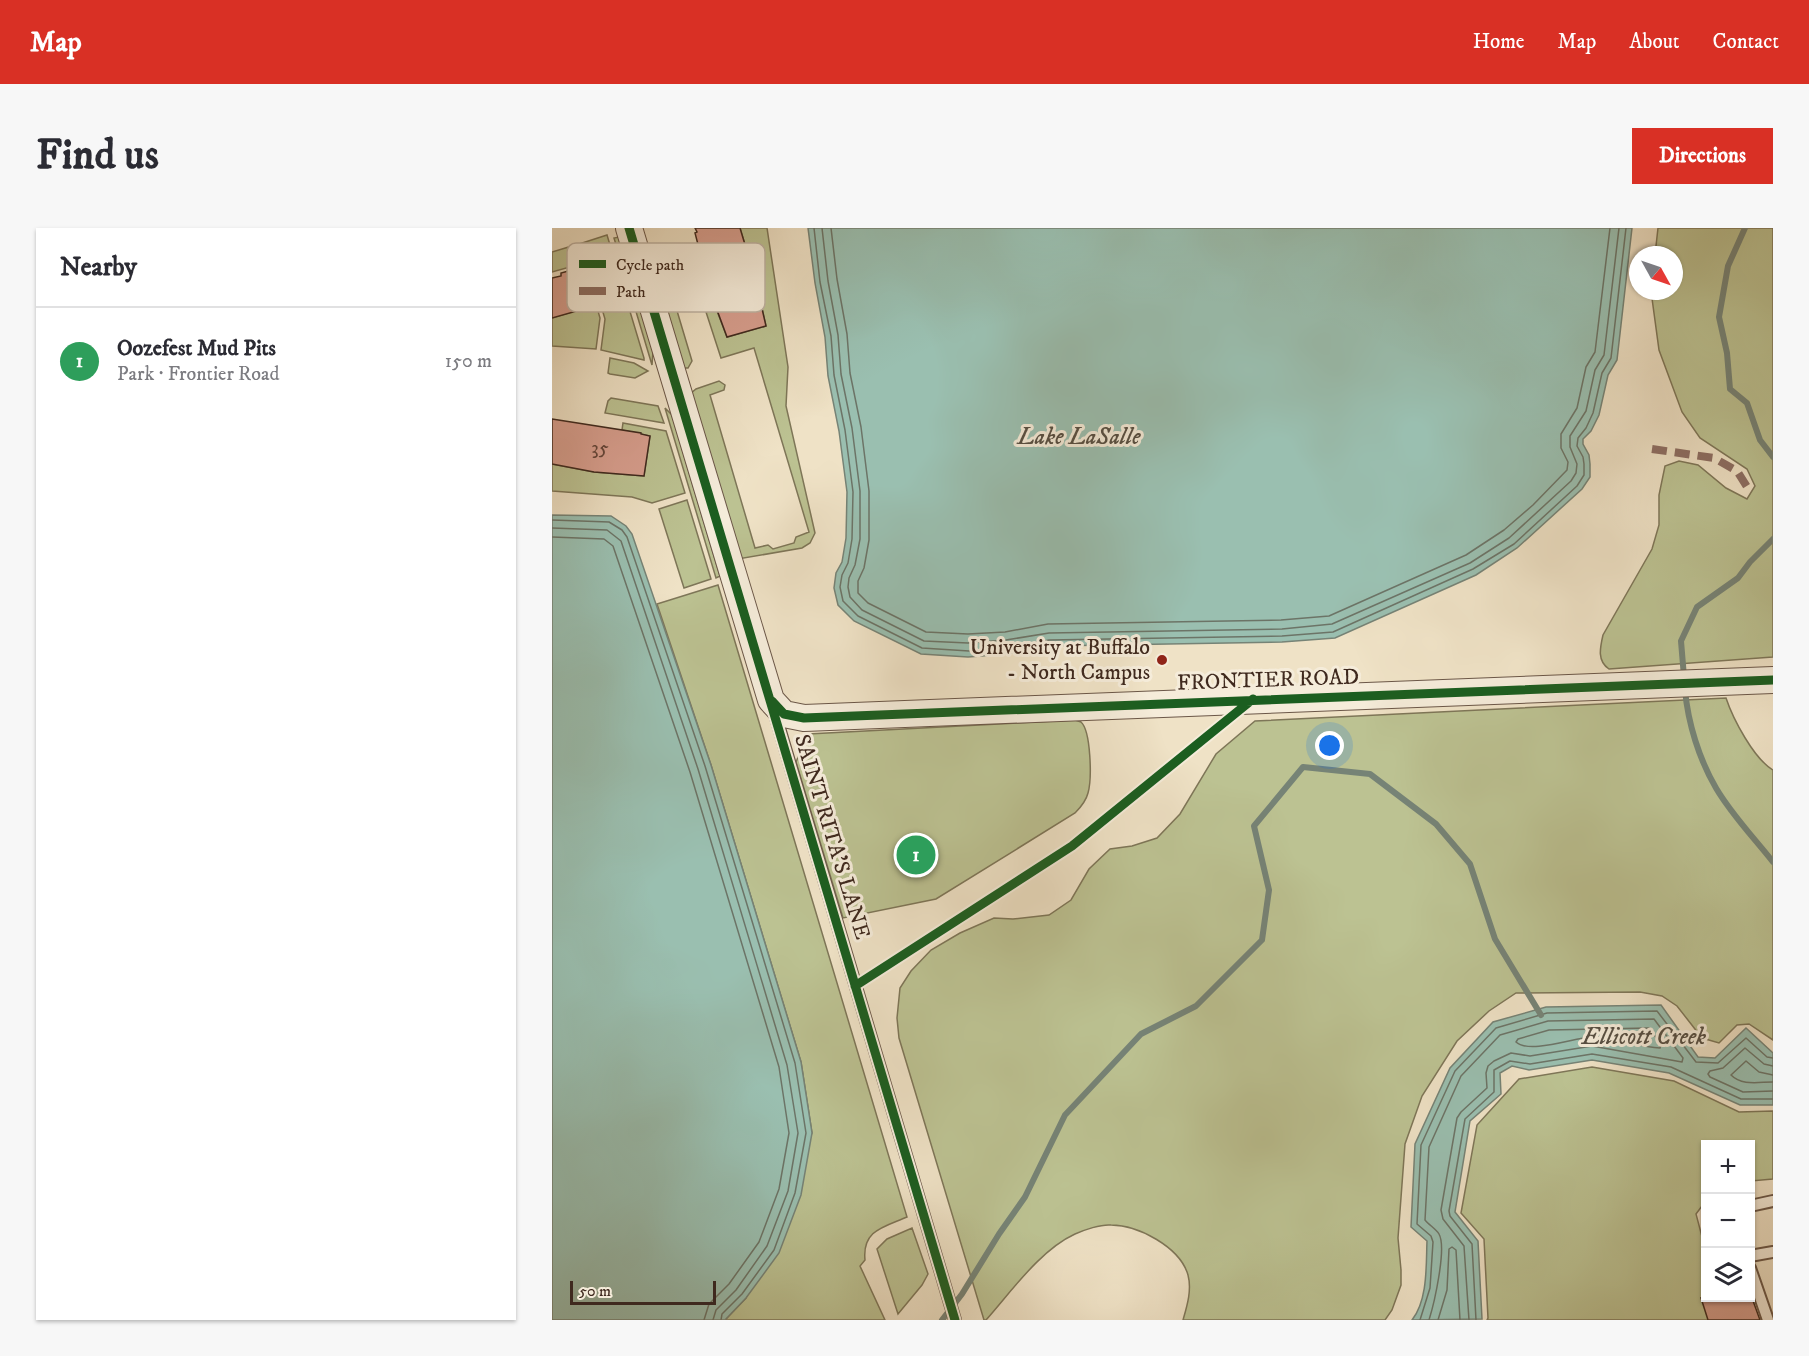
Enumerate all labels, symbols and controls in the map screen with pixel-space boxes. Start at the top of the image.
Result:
text: Map [30,25,82,60]
text: Home [1473,29,1525,55]
text: Map [1558,29,1596,55]
text: About [1629,29,1680,55]
text: Contact [1713,29,1779,55]
button: Directions [1632,128,1773,184]
text: Find us [36,130,159,182]
legend [567,243,765,312]
north arrow [1629,246,1683,300]
text: Nearby [60,251,137,284]
text: Cycle path [616,255,685,275]
text: Path [616,282,646,302]
text: Oozefest Mud Pits [117,335,276,362]
text: 1 [76,349,83,374]
text: 150 m [445,349,492,374]
text: Park · Frontier Road [117,362,280,387]
water label: Lake LaSalle [1016,422,1141,452]
house number: 35 [591,436,609,461]
place label: University at Buffalo - North Campus [970,634,1150,686]
marker: University at Buffalo - North Campus [1155,653,1169,667]
street label: FRONTIER ROAD [1176,663,1360,697]
street label: SAINT RITA'S LANE [788,731,876,943]
your location [1315,731,1344,760]
pin: 1 [896,832,936,878]
water label: Ellicott Creek [1580,1022,1706,1052]
map controls [1701,1140,1755,1302]
button: + [1701,1140,1755,1194]
button: − [1701,1194,1755,1248]
button: layers [1701,1248,1755,1302]
scale bar [570,1278,716,1306]
text: 50 m [579,1281,611,1301]

